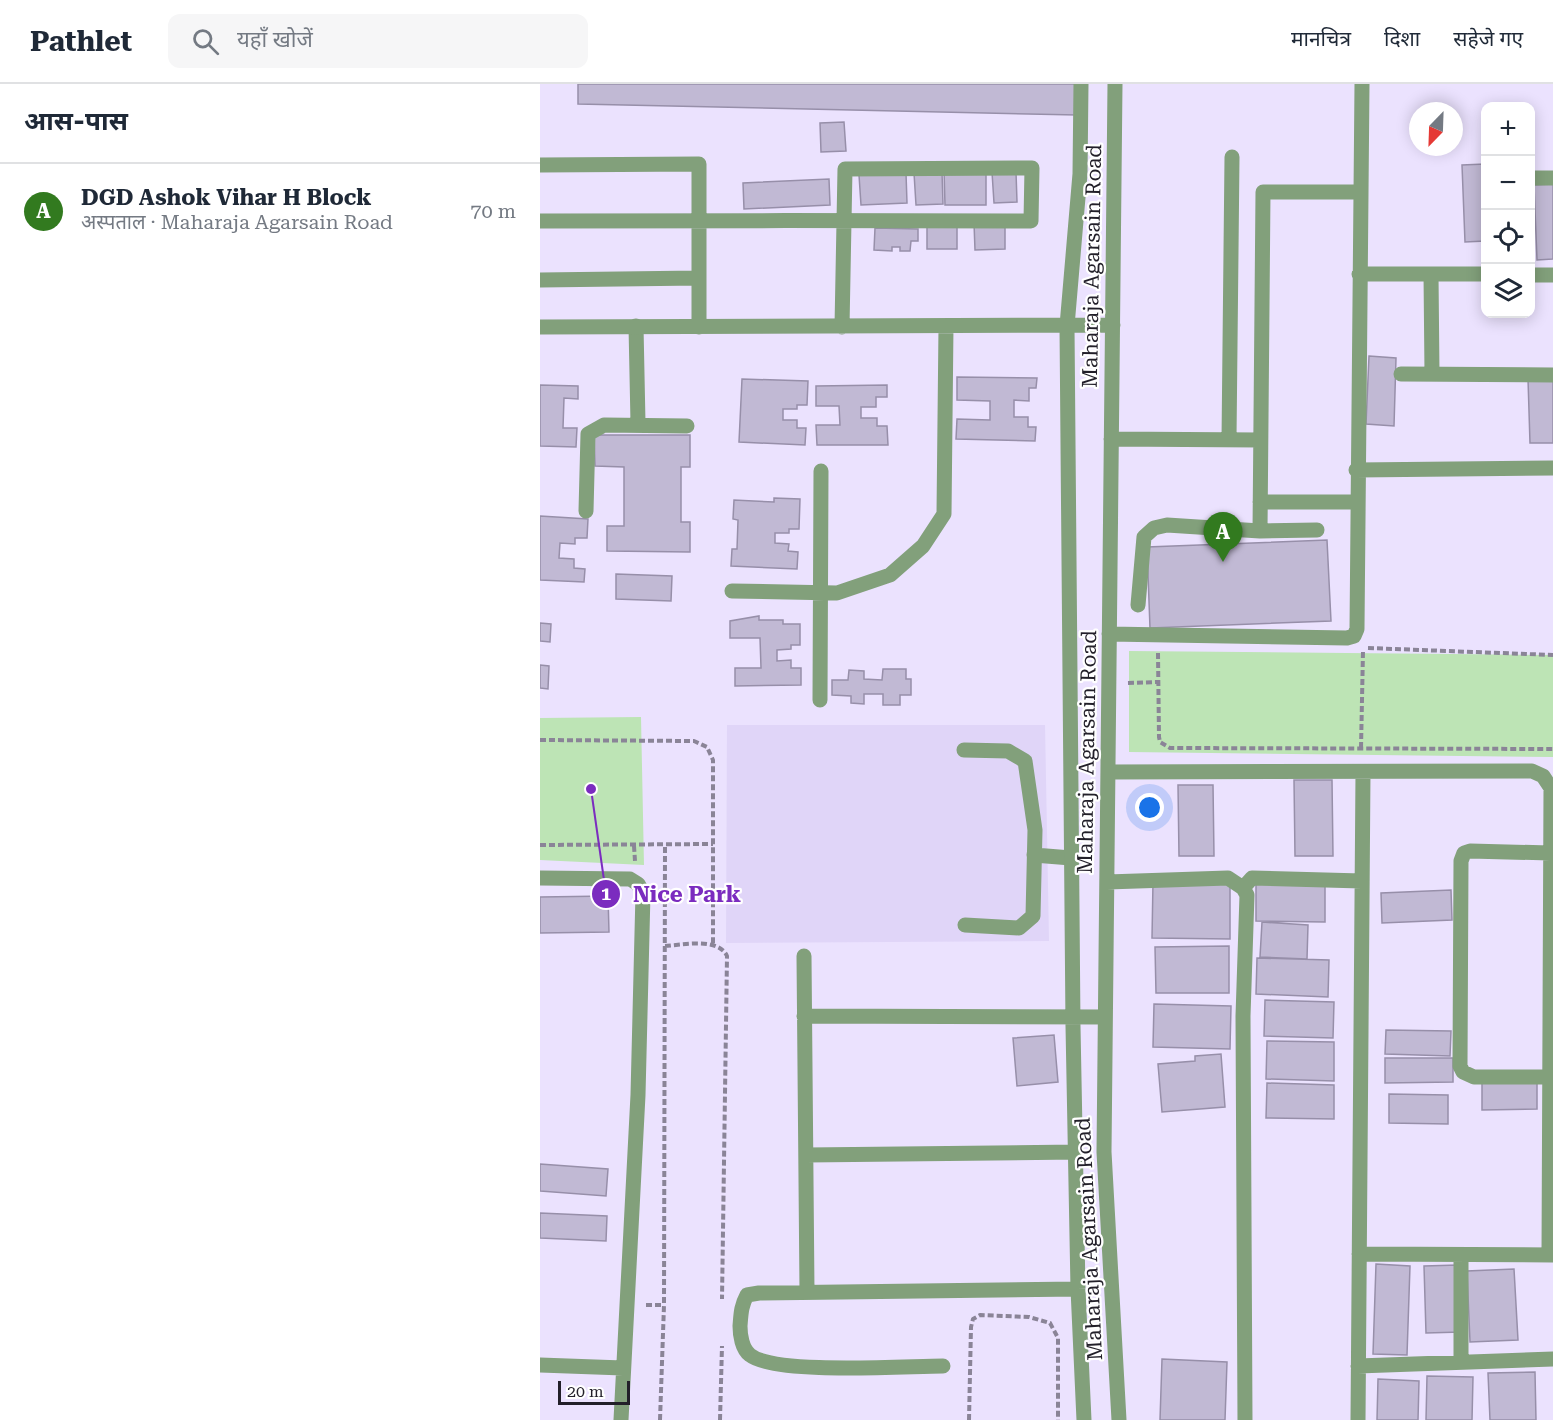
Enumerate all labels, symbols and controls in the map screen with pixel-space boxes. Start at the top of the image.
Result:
search box [168,14,588,68]
text: Pathlet [30,25,132,58]
icon: search [189,25,222,58]
text: यहाँ खोजें [237,27,313,52]
text: मानचित्र [1291,27,1351,51]
text: दिशा [1384,27,1420,51]
text: सहेजे गए [1453,27,1523,51]
north arrow [1409,102,1463,156]
map controls [1481,102,1535,318]
button: + [1481,102,1535,156]
text: आस-पास [24,106,128,136]
street label: Maharaja Agarsain Road [1078,143,1106,388]
button: − [1481,156,1535,210]
text: DGD Ashok Vihar H Block [81,185,372,210]
text: A [36,199,51,223]
text: 70 m [470,199,516,223]
text: अस्पताल · Maharaja Agarsain Road [81,210,393,234]
button: locate [1481,210,1535,264]
button: layers [1481,264,1535,318]
pin: A [1204,512,1242,562]
street label: Maharaja Agarsain Road [1073,629,1101,874]
your location [1135,793,1164,822]
callout: Nice Park [591,874,753,914]
text: Nice Park [633,882,741,907]
text: 1 [601,883,611,904]
street label: Maharaja Agarsain Road [1071,1116,1107,1361]
scale bar [558,1378,630,1406]
text: 20 m [567,1382,604,1401]

